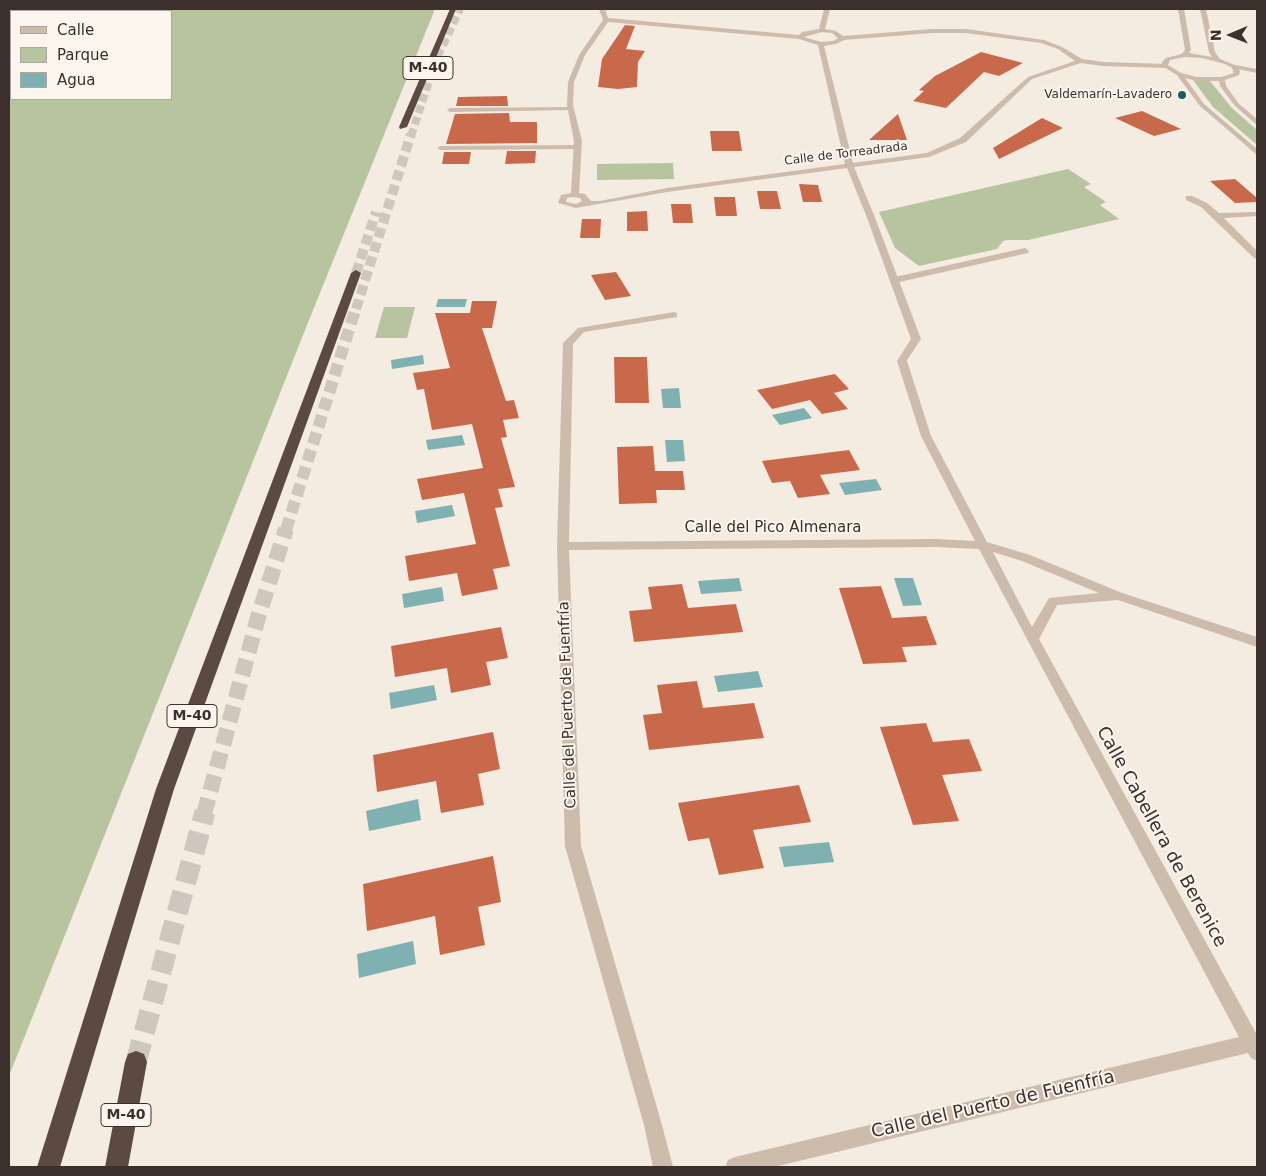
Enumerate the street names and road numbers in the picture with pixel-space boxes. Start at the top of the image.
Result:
road number: M-40 [403,56,453,80]
street label: Calle de Torreadrada [784,139,908,169]
street label: Calle del Pico Almenara [684,519,862,537]
street label: Calle del Puerto de Fuenfría [555,601,581,809]
road number: M-40 [167,704,217,728]
street label: Calle Cabellera de Berenice [1091,723,1231,951]
street label: Calle del Puerto de Fuenfría [869,1066,1117,1144]
road number: M-40 [101,1104,151,1126]

